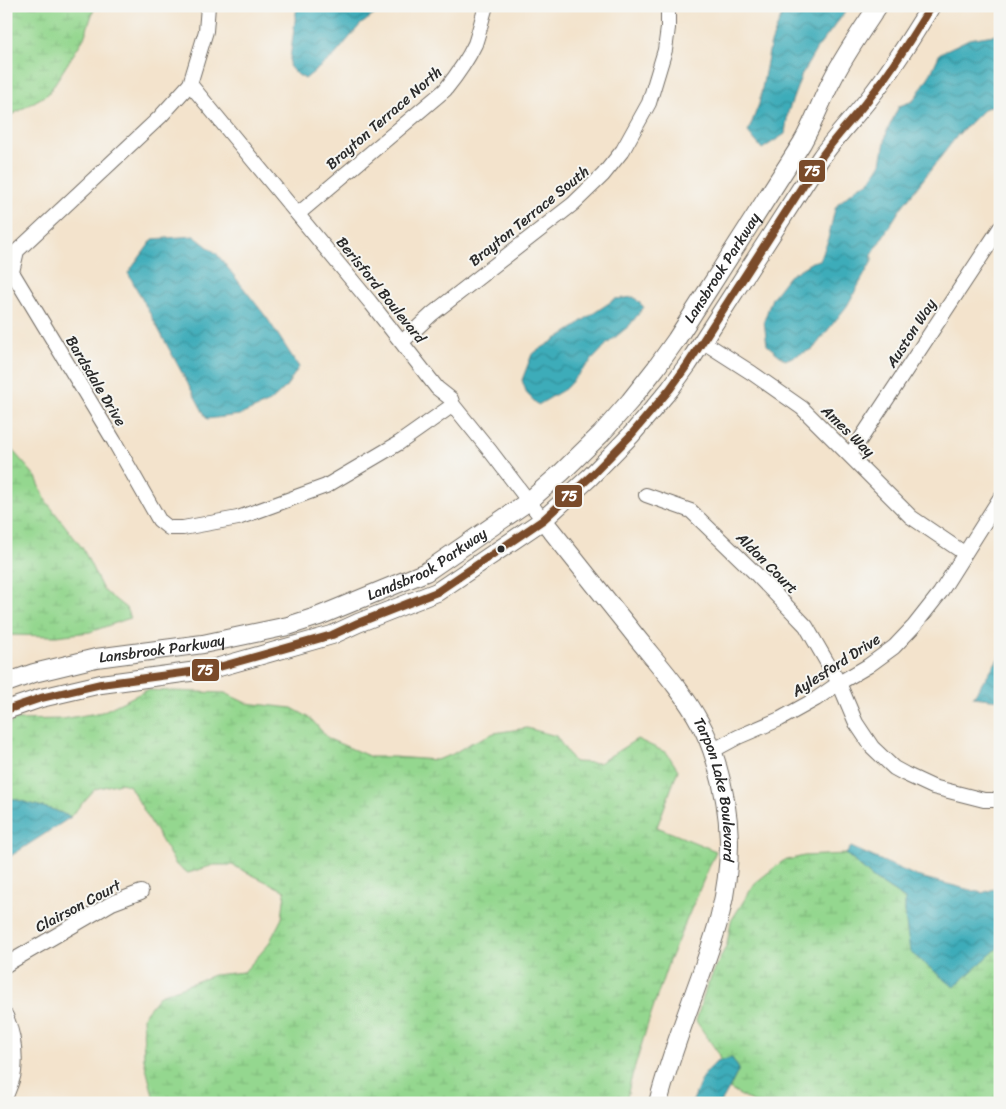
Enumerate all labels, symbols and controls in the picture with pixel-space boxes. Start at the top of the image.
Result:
street label: Brayton Terrace North [320,60,448,176]
street label: Brayton Terrace South [463,159,595,273]
line badge: 75 [798,159,826,183]
text: 75 [804,159,821,184]
street label: Lansbrook Parkway [677,207,767,328]
street label: Berisford Boulevard [330,231,433,350]
street label: Auston Way [878,293,943,374]
street label: Bardsdale Drive [59,331,134,432]
street label: Ames Way [814,398,881,464]
line badge: 75 [554,484,583,508]
text: 75 [561,484,578,509]
street label: Landsbrook Parkway [363,521,493,608]
street label: Aldon Court [729,525,805,601]
unlabelled marker [496,544,506,554]
street label: Aylesford Drive [785,626,886,704]
street label: Lansbrook Parkway [97,627,228,670]
line badge: 75 [191,658,220,682]
text: 75 [197,658,214,683]
street label: Tarpon Lake Boulevard [686,712,742,863]
street label: Clairson Court [30,872,127,940]

